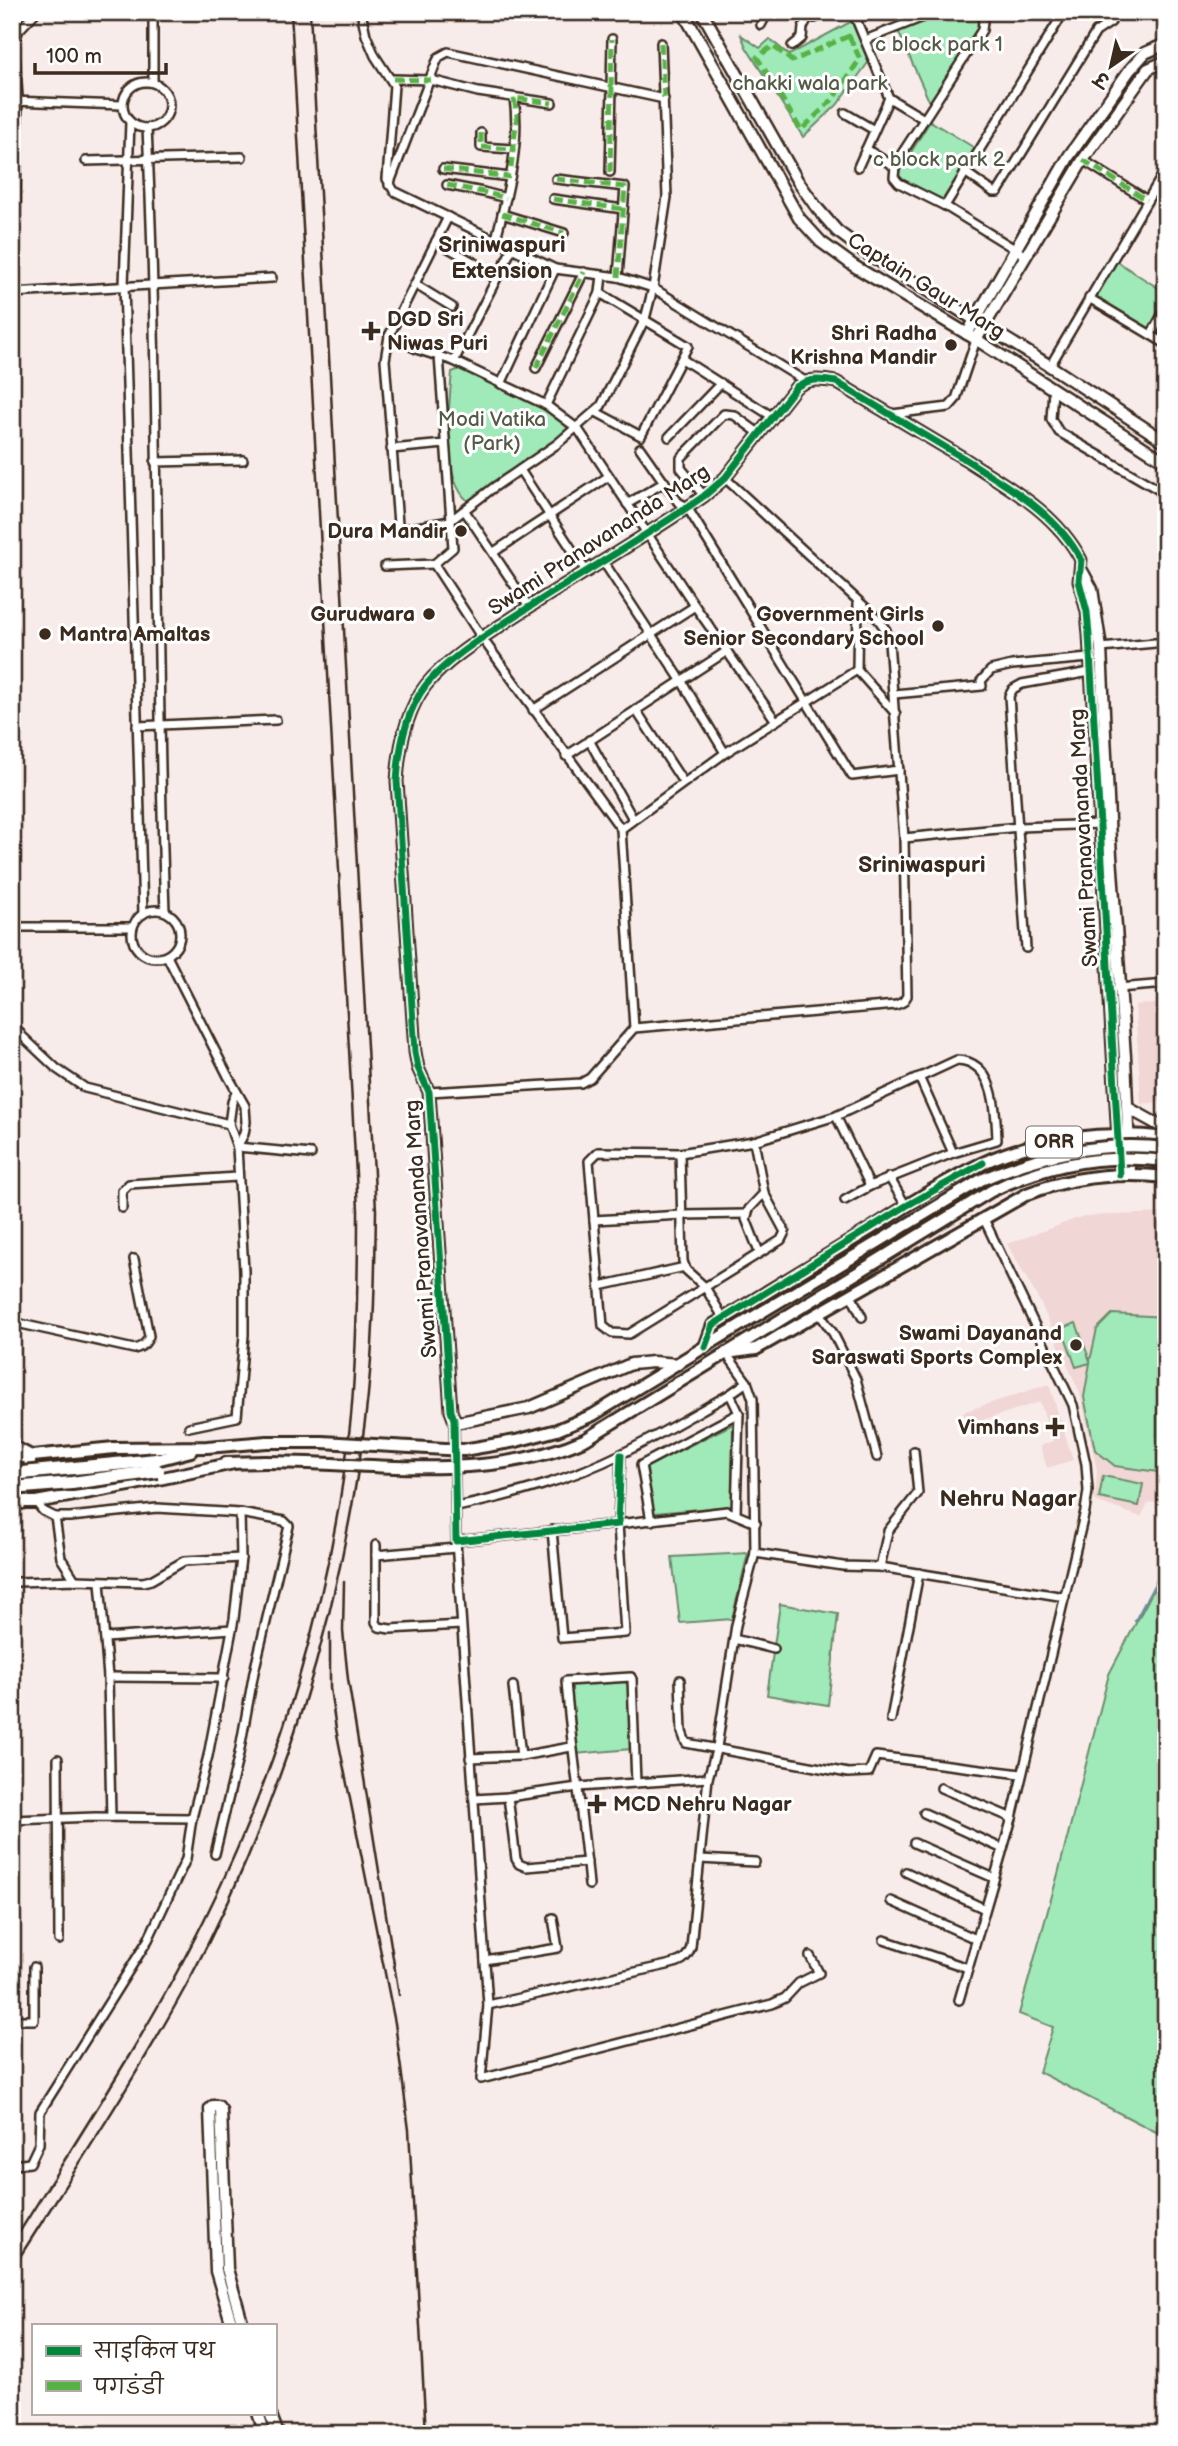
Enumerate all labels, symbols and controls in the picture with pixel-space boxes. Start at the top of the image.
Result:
scale bar [35,32,166,76]
park label: c block park 1 [875,32,1003,57]
north arrow [1076,32,1146,102]
text: 100 m [46,44,102,69]
text: उ [1089,64,1116,93]
park label: chakki wala park [732,71,889,96]
park label: c block park 2 [873,147,1006,172]
street label: Captain Gaur Marg [843,228,1009,344]
district label: Sriniwaspuri Extension [438,231,566,285]
place label: DGD Sri Niwas Puri [387,307,488,356]
marker: DGD Sri Niwas Puri [361,321,381,341]
place label: Shri Radha Krishna Mandir [790,321,938,370]
marker: Shri Radha Krishna Mandir [943,337,959,353]
park label: Modi Vatika (Park) [438,407,546,456]
street label: Swami Pranavananda Marg [484,459,714,621]
place label: Dura Mandir [327,519,448,544]
marker: Dura Mandir [453,523,469,539]
place label: Gurudwara [311,602,415,627]
place label: Government Girls Senior Secondary School [684,602,924,651]
marker: Gurudwara [421,606,437,622]
marker: Government Girls Senior Secondary School [930,618,946,634]
place label: Mantra Amaltas [59,622,210,647]
marker: Mantra Amaltas [37,626,53,642]
street label: Swami Pranavananda Marg [1065,708,1103,968]
district label: Sriniwaspuri [858,851,986,879]
street label: Swami Pranavananda Marg [400,1099,442,1359]
road number: ORR [1026,1126,1082,1158]
place label: Swami Dayanand Saraswati Sports Complex [812,1321,1063,1370]
marker: Swami Dayanand Saraswati Sports Complex [1068,1337,1084,1353]
place label: Vimhans [958,1415,1039,1440]
marker: Vimhans [1045,1417,1065,1437]
district label: Nehru Nagar [939,1485,1077,1513]
place label: MCD Nehru Nagar [613,1792,792,1817]
marker: MCD Nehru Nagar [587,1794,607,1814]
legend [32,2324,276,2414]
text: साइकिल पथ [93,2335,216,2364]
text: पगडंडी [93,2371,165,2400]

